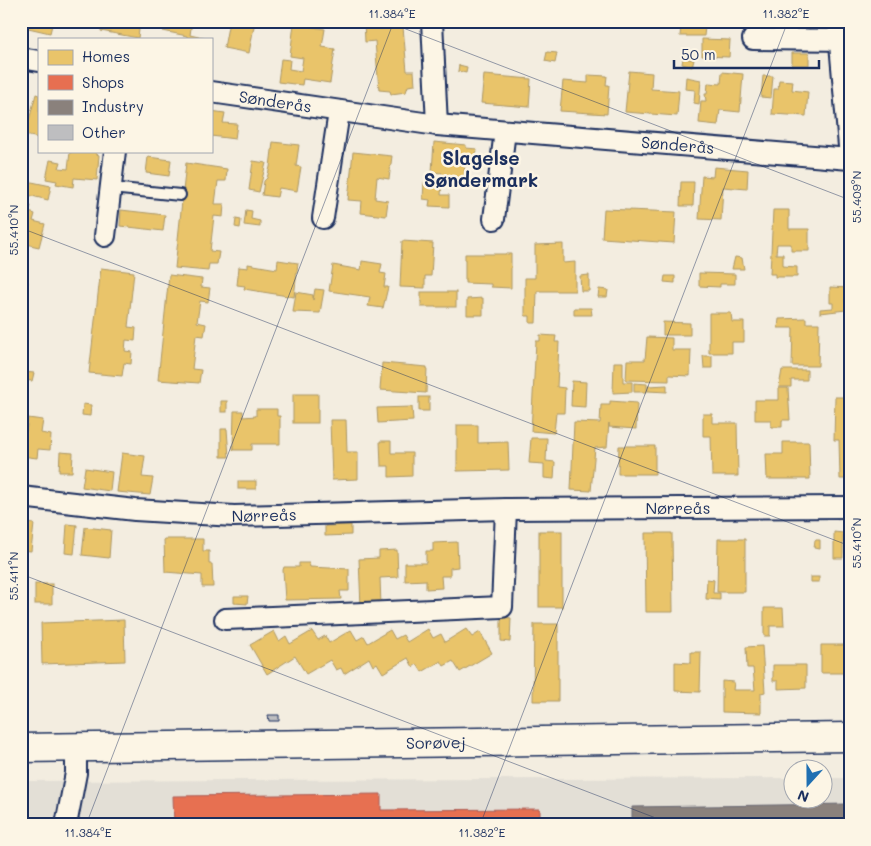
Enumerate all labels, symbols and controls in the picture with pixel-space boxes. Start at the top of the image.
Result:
text: 11.384°E [368,5,416,21]
text: 11.382°E [763,5,809,21]
legend [38,38,212,152]
scale bar [674,38,818,70]
text: 50 m [681,44,716,64]
text: Homes [82,46,130,66]
text: Shops [82,72,124,92]
street label: Sønderås [238,85,313,117]
text: Industry [82,96,144,116]
text: Other [82,122,126,142]
street label: Sønderås [640,131,715,158]
district label: Slagelse Søndermark [424,145,538,192]
text: 55.409°N [848,171,864,223]
text: 55.410°N [5,205,21,255]
street label: Nørreås [645,497,711,518]
street label: Nørreås [231,503,297,526]
text: 55.410°N [848,518,864,568]
text: 55.411°N [5,552,21,600]
street label: Sorøvej [406,731,466,753]
north arrow [784,758,834,808]
text: N [795,786,812,807]
text: 11.384°E [64,824,112,840]
text: 11.382°E [459,824,505,840]

